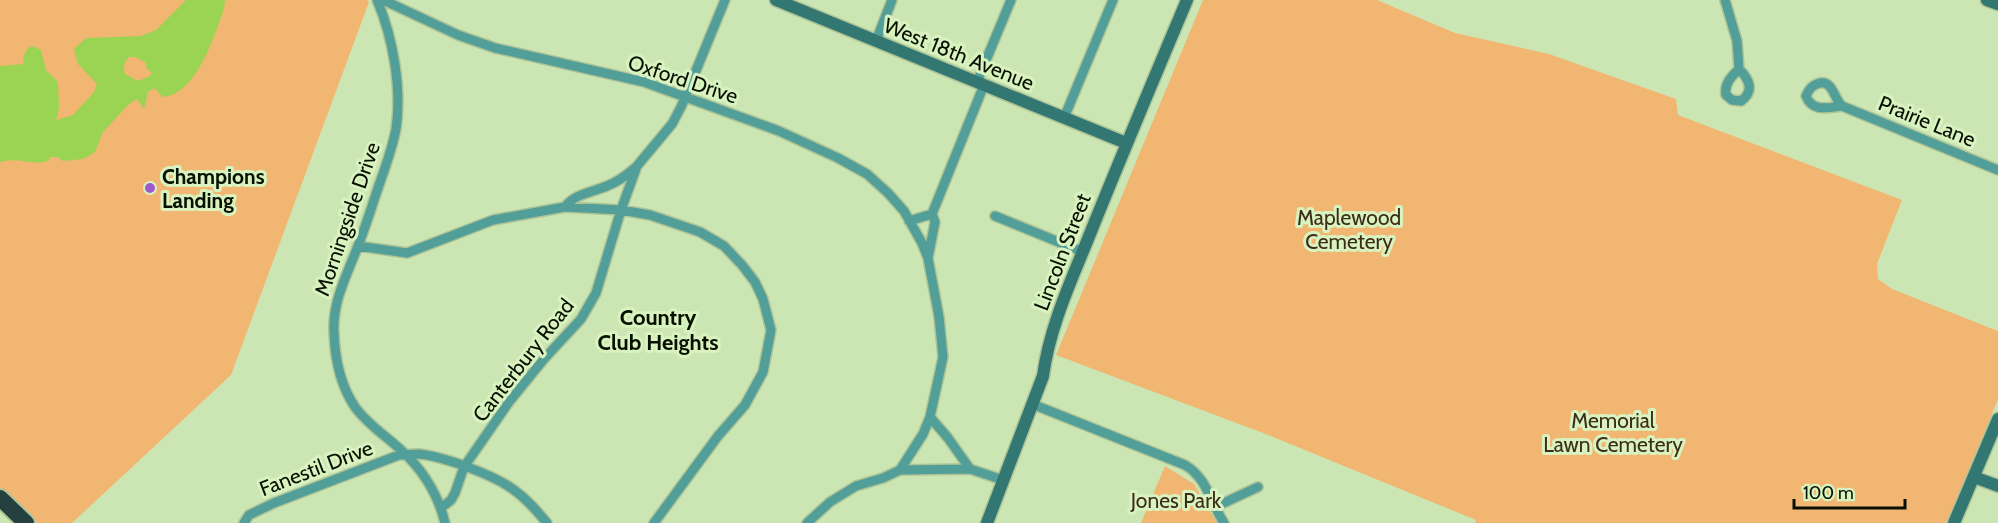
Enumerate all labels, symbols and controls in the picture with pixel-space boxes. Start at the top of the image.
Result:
street label: West 18th Avenue [880,13,1038,96]
street label: Oxford Drive [625,49,741,109]
street label: Prairie Lane [1875,90,1979,152]
street label: Morningside Drive [309,139,385,299]
place label: Champions Landing [162,164,265,213]
marker: Champions Landing [143,181,157,195]
street label: Lincoln Street [1028,190,1096,314]
park label: Maplewood Cemetery [1297,205,1401,254]
street label: Canterbury Road [467,294,579,426]
district label: Country Club Heights [598,304,718,356]
park label: Memorial Lawn Cemetery [1543,408,1683,457]
street label: Fanestil Drive [256,435,376,501]
scale bar [1794,472,1905,510]
text: 100 m [1803,482,1854,504]
park label: Jones Park [1130,488,1222,513]

